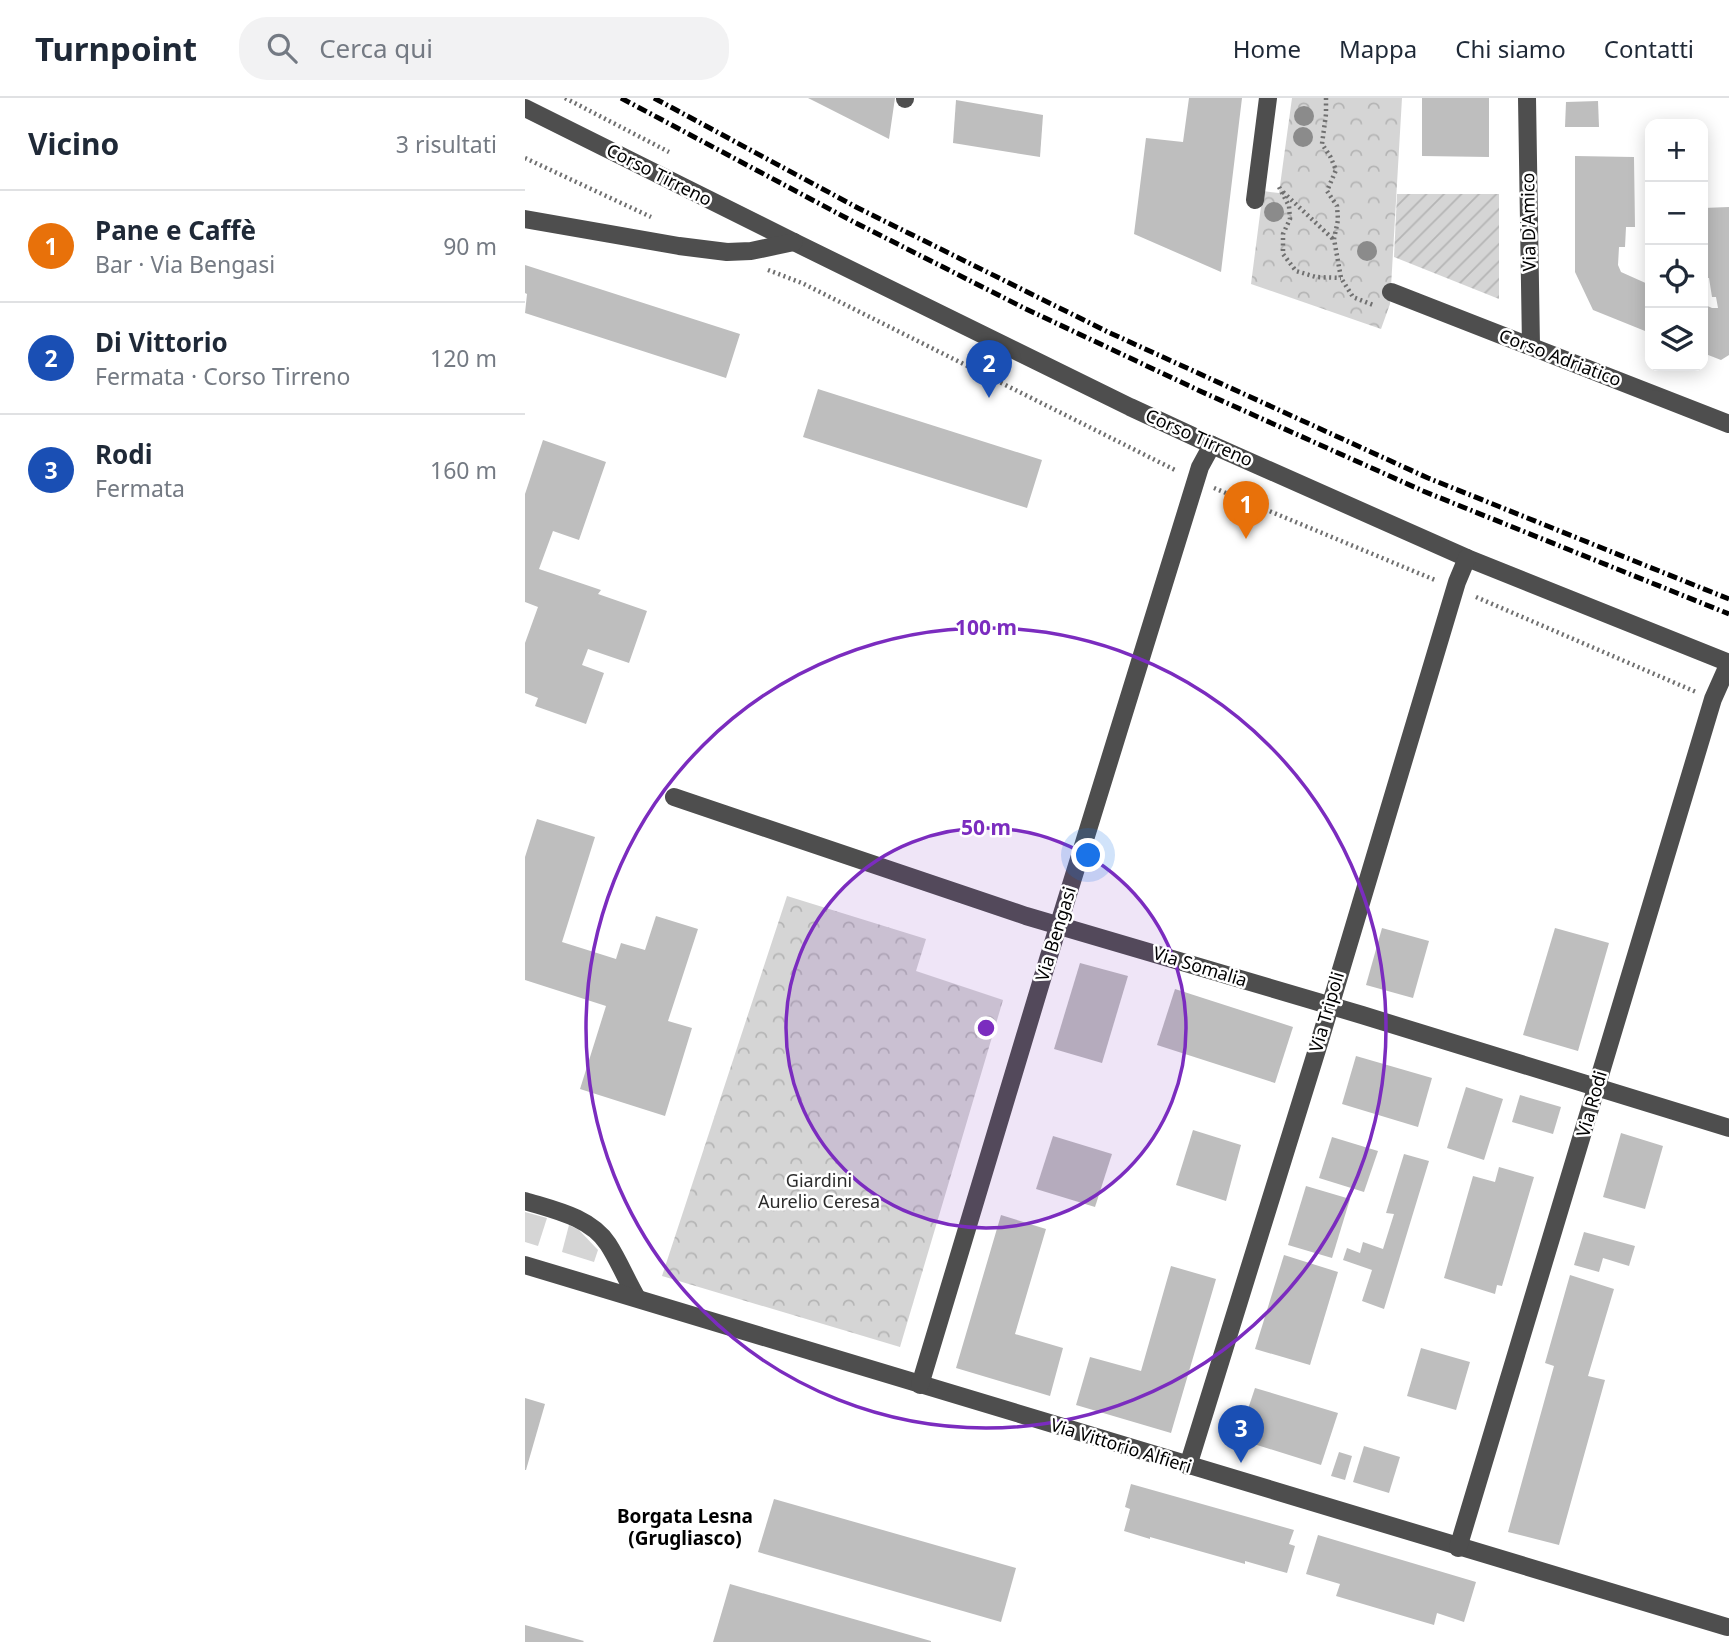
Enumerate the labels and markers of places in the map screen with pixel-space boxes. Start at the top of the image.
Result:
pin: 2 [966,340,1012,398]
pin: 1 [1223,481,1269,539]
centre of rings [974,1016,998,1040]
pin: 3 [1218,1405,1264,1463]

